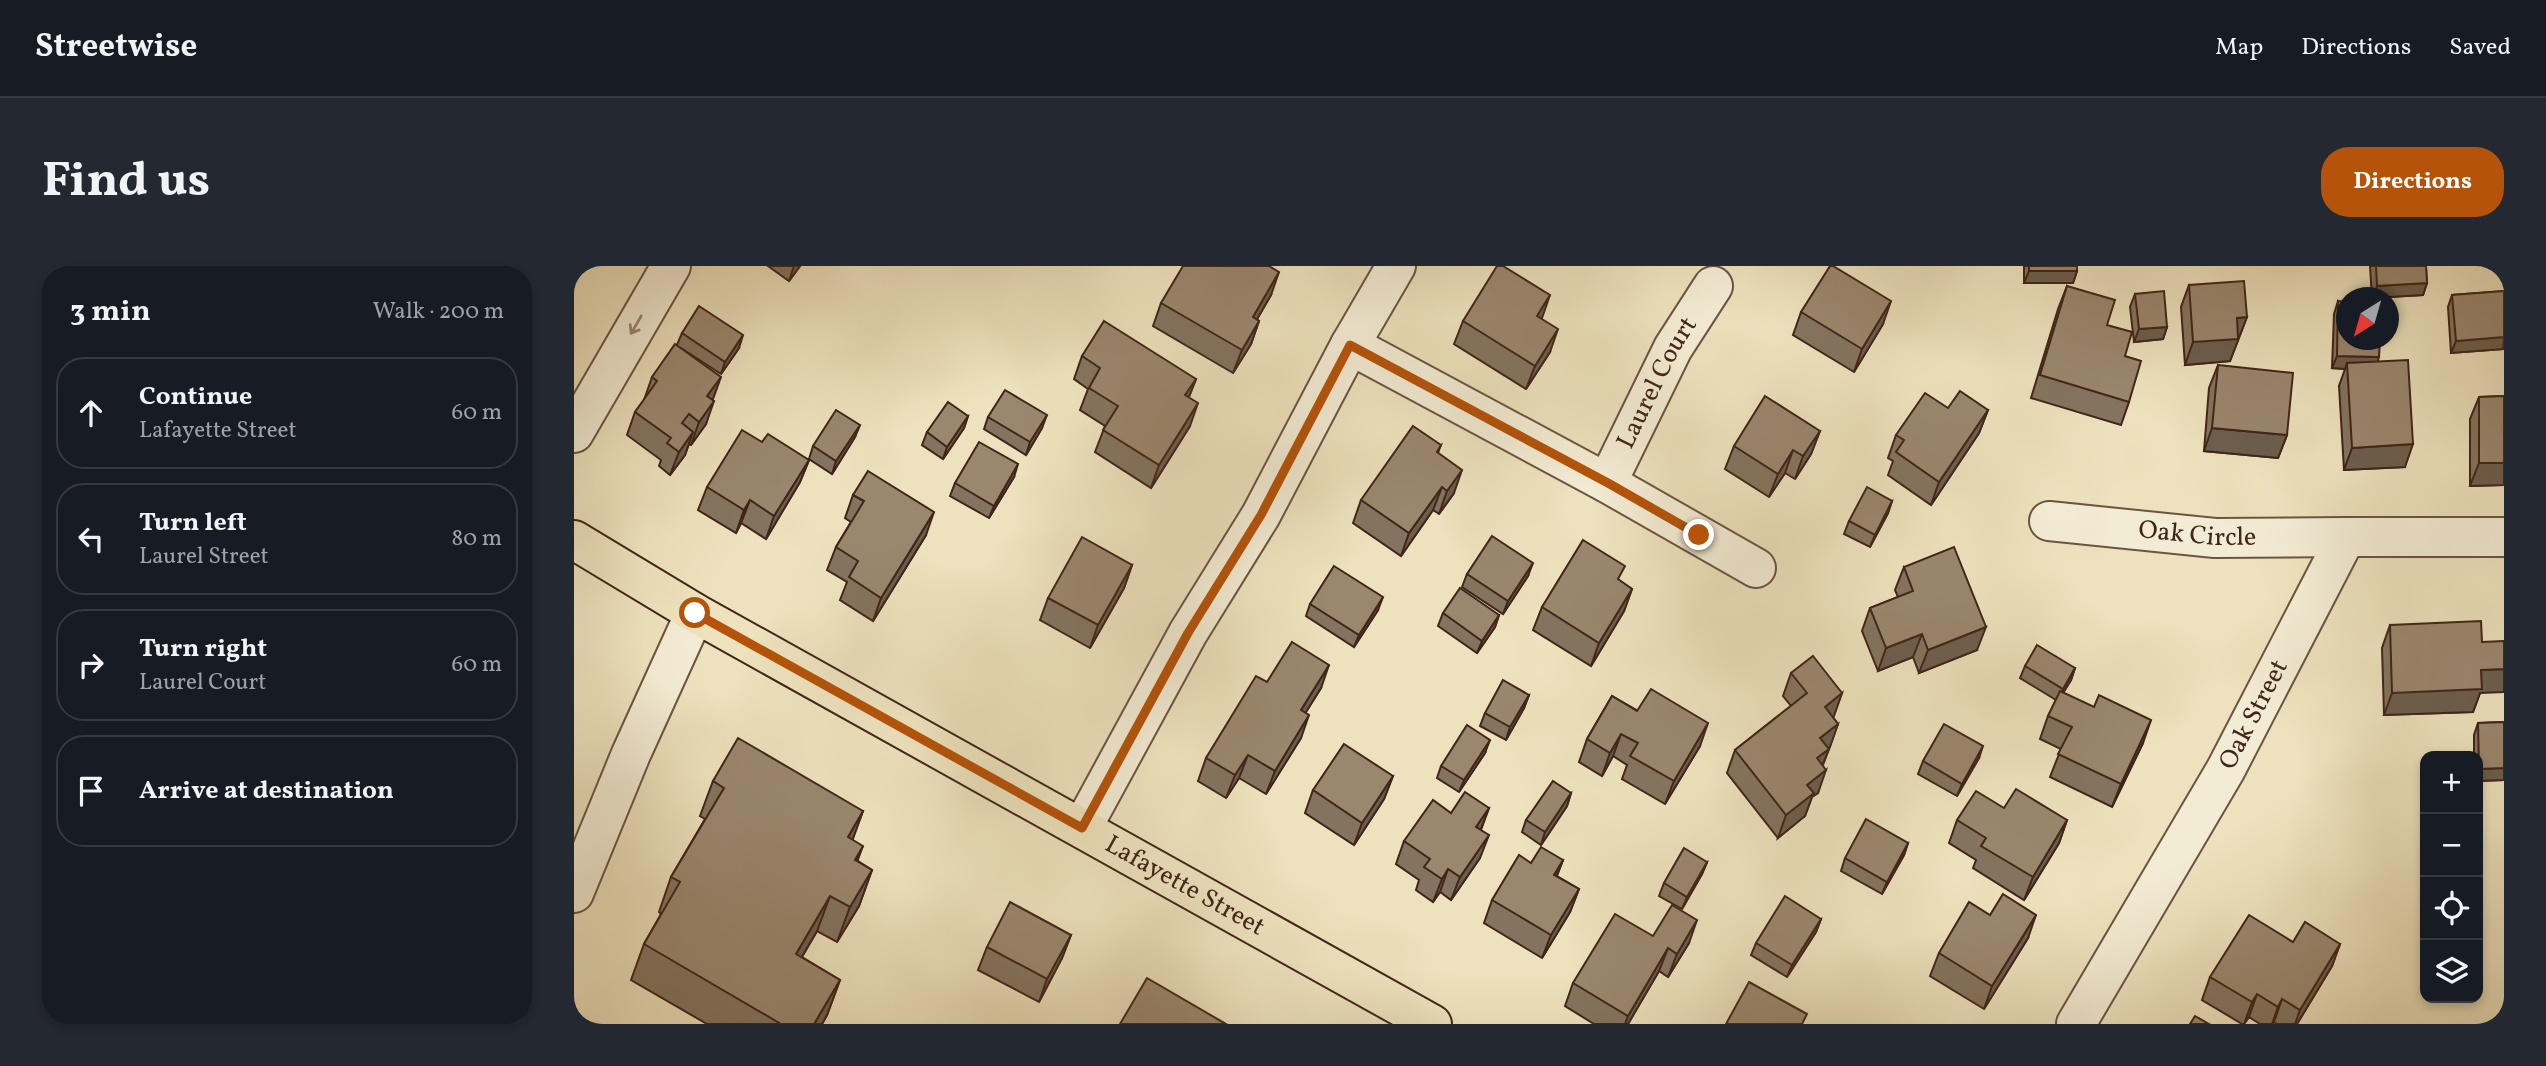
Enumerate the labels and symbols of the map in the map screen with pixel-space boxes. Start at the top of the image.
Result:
north arrow [2336,287,2399,350]
street label: Laurel Court [1608,310,1706,455]
one-way arrow [629,314,642,335]
street label: Oak Circle [2137,512,2256,556]
route end [1683,519,1714,550]
route start [679,597,710,628]
street label: Oak Street [2211,653,2298,776]
street label: Lafayette Street [1098,827,1271,945]

